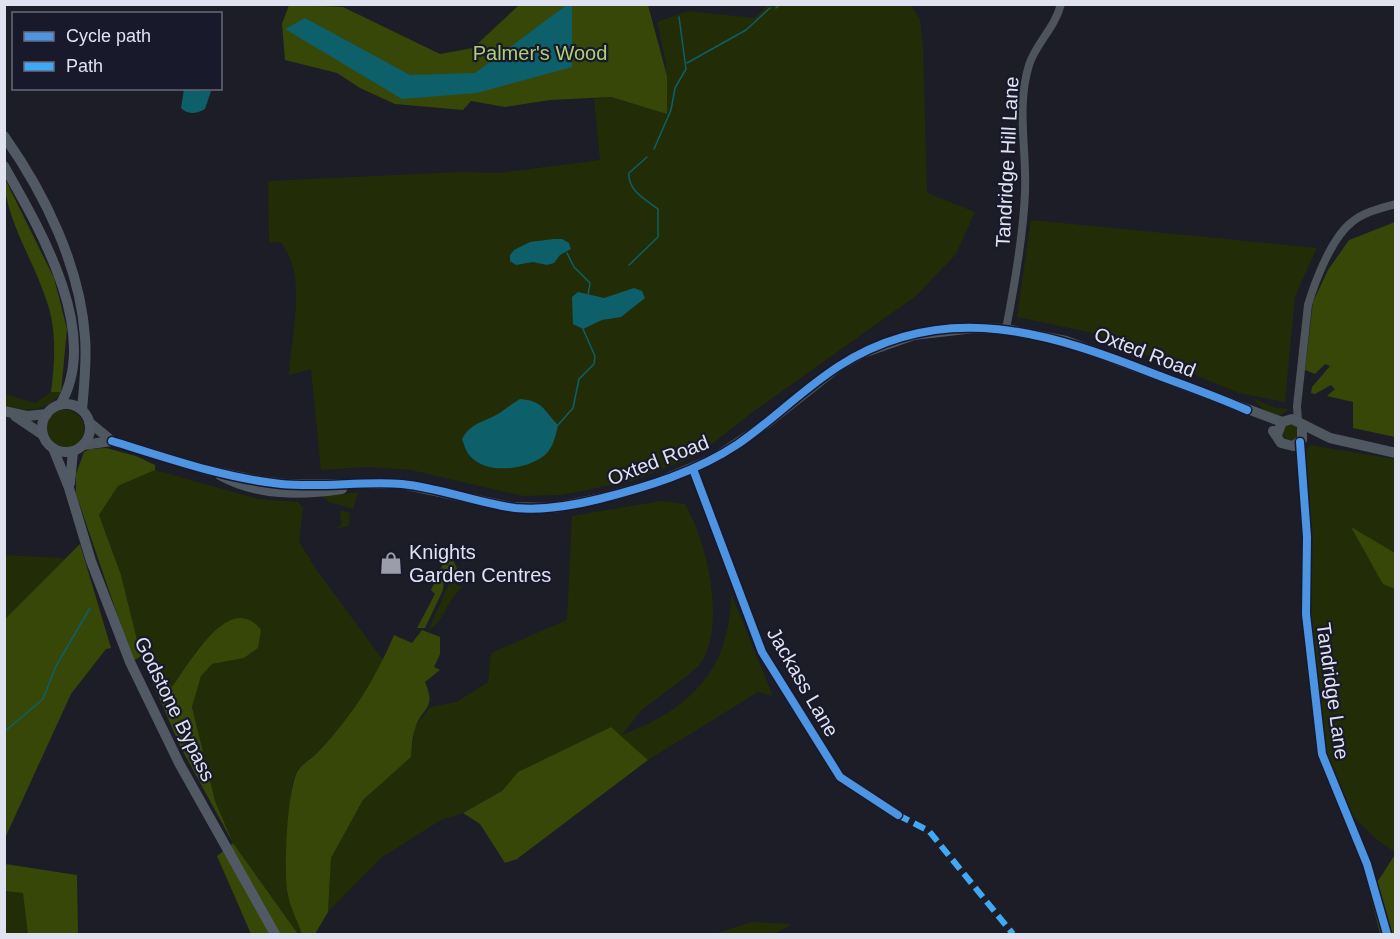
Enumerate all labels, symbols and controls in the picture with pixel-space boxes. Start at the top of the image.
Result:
legend [12,12,222,90]
text: Cycle path [66,26,151,46]
park label: Palmer's Wood [473,42,607,64]
text: Path [66,56,103,76]
street label: Tandridge Hill Lane [992,76,1022,248]
street label: Oxted Road [1091,323,1199,381]
street label: Oxted Road [604,431,712,489]
place label: Knights Garden Centres [409,541,551,586]
shop icon: Knights Garden Centres [378,550,404,576]
street label: Tandridge Lane [1313,621,1353,761]
street label: Jackass Lane [763,624,843,740]
street label: Godstone Bypass [131,633,219,785]

